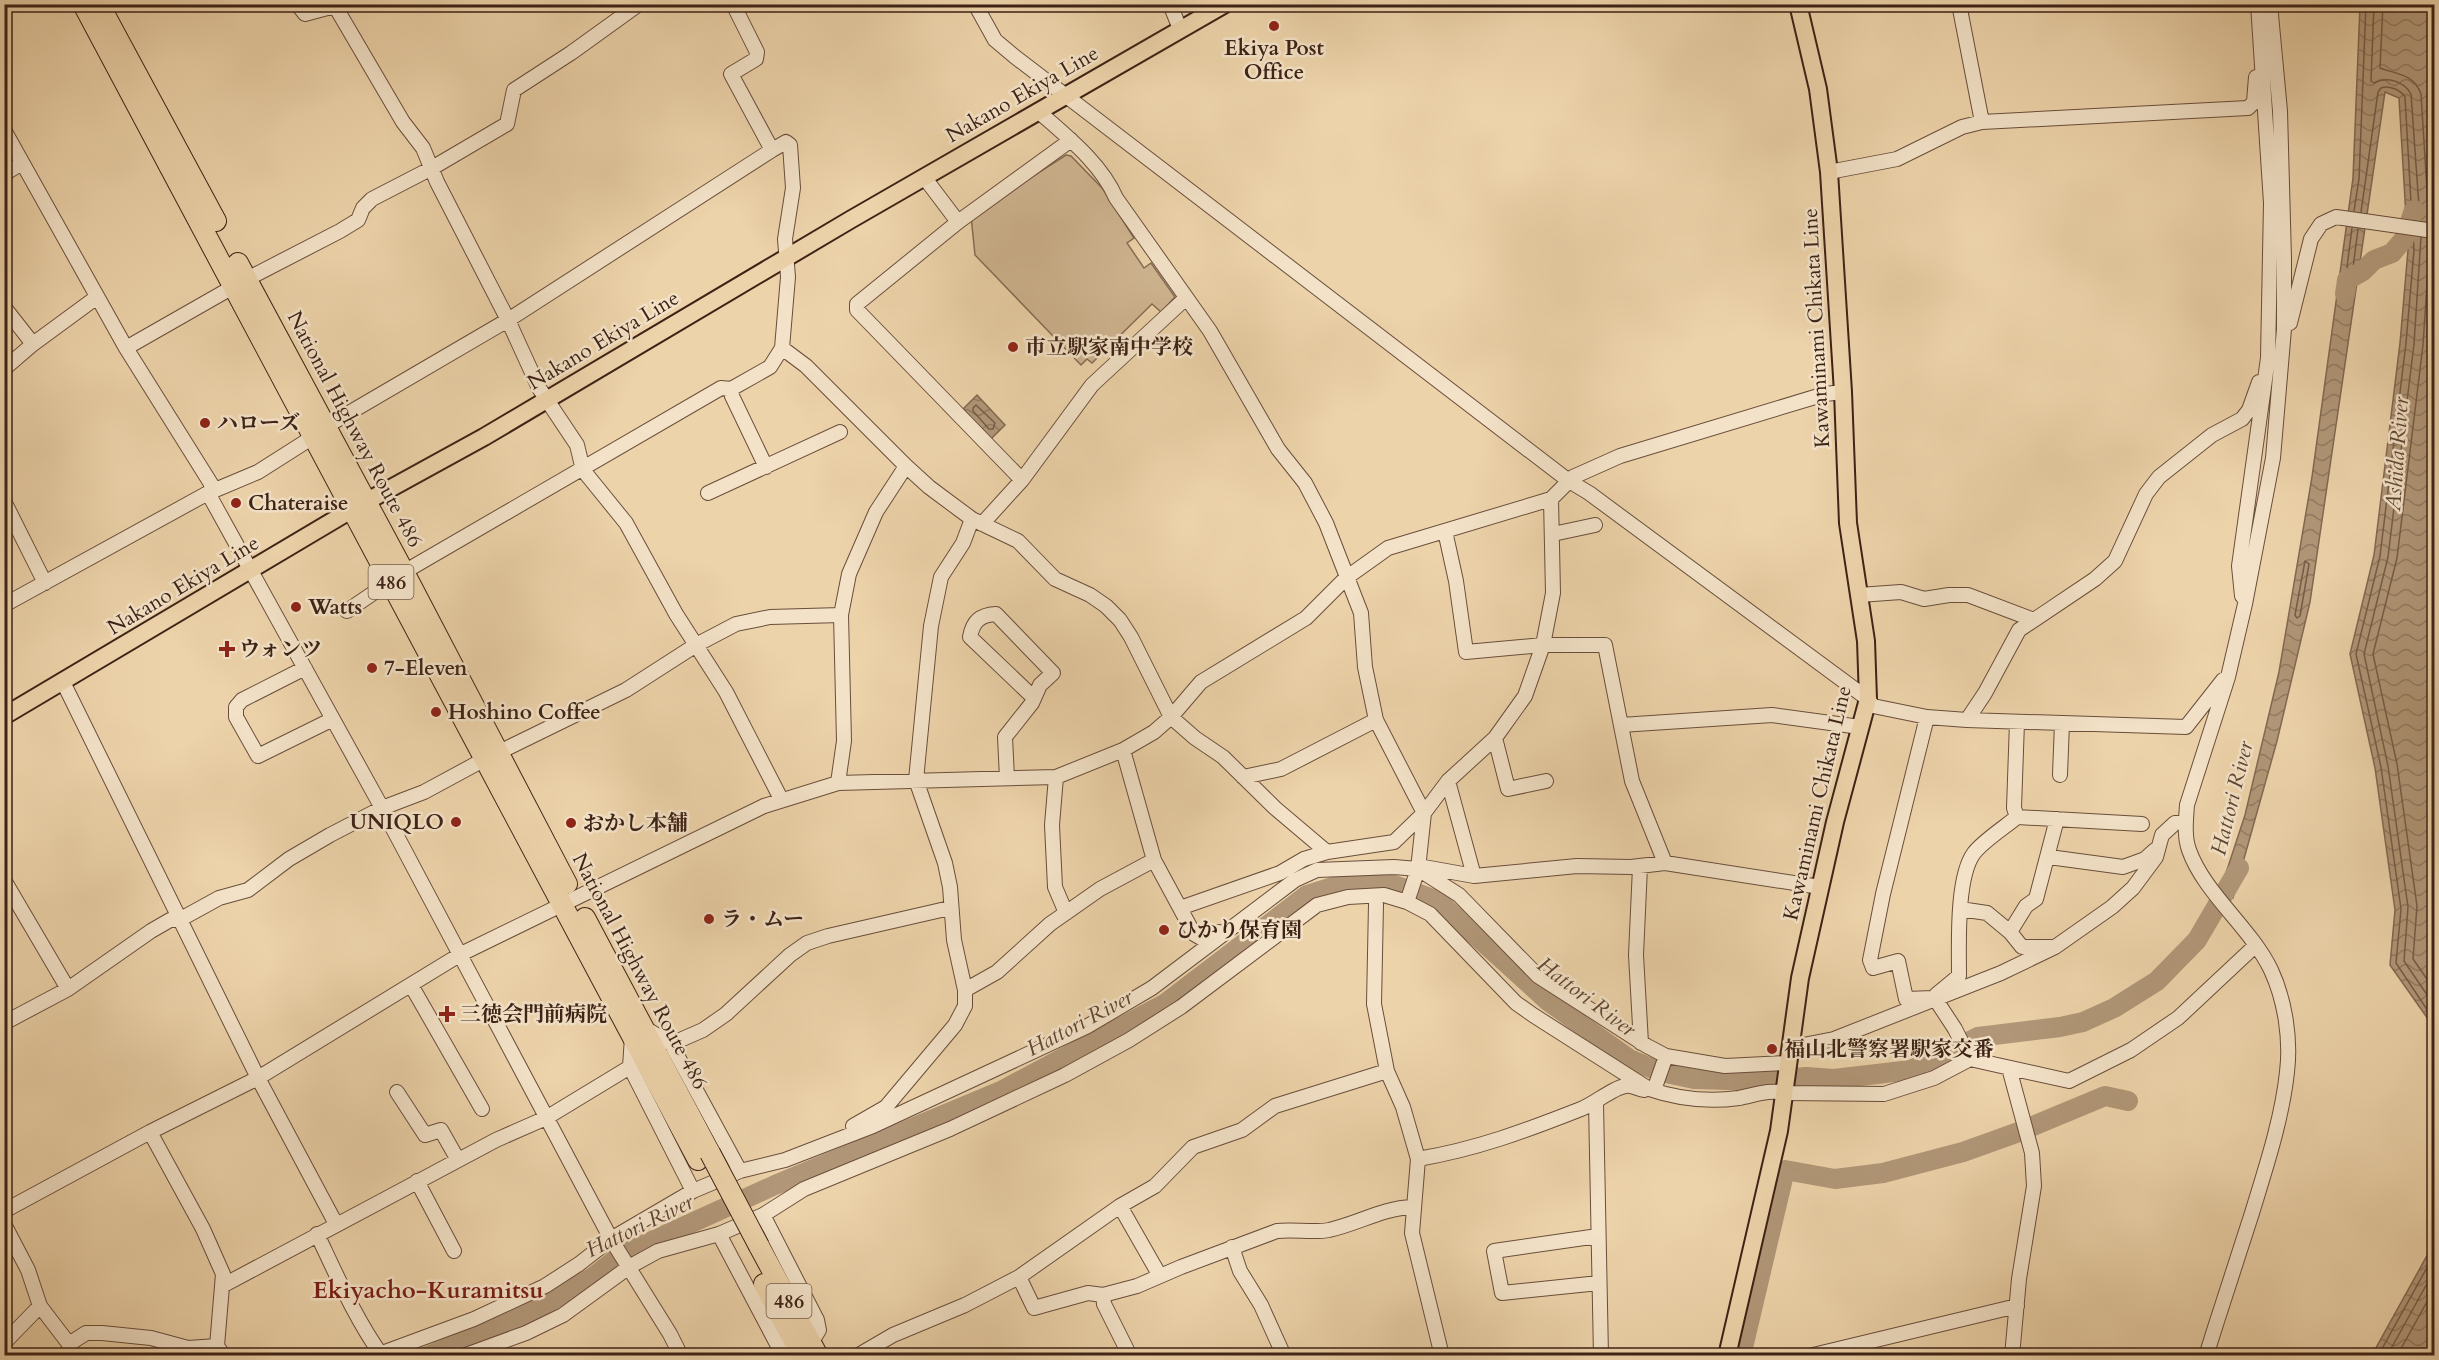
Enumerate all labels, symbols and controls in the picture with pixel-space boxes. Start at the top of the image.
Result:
marker: Ekiya Post Office [1267,19,1281,33]
place label: Ekiya Post Office [1224,34,1324,87]
street label: Nakano Ekiya Line [940,39,1104,150]
street label: Kawaminami Chikata Line [1796,207,1837,448]
street label: Nakano Ekiya Line [522,284,685,397]
street label: National Highway Route 486 [280,306,429,553]
place label: 市立駅家南中学校 [1025,333,1193,362]
marker: 市立駅家南中学校 [1006,340,1020,354]
water label: Ashida River [2378,395,2416,513]
place label: ハローズ [217,409,300,438]
marker: ハローズ [198,416,212,430]
place label: Chateraise [248,489,348,518]
marker: Chateraise [229,496,243,510]
street label: Nakano Ekiya Line [102,529,265,642]
road number: 486 [368,565,414,599]
place label: Watts [307,593,362,622]
marker: Watts [289,600,303,614]
place label: ウォンツ [239,635,322,664]
marker: ウォンツ [220,642,234,656]
place label: 7-Eleven [384,654,468,683]
marker: 7-Eleven [365,661,379,675]
street label: Kawaminami Chikata Line [1776,683,1859,923]
place label: Hoshino Coffee [448,698,601,727]
marker: Hoshino Coffee [429,705,443,719]
water label: Hattori River [2203,737,2261,858]
place label: UNIQLO [350,808,444,837]
place label: おかし本舗 [583,809,688,838]
marker: UNIQLO [449,815,463,829]
marker: おかし本舗 [564,816,578,830]
street label: National Highway Route 486 [565,848,714,1095]
place label: ラ・ムー [721,905,804,934]
marker: ラ・ムー [702,912,716,926]
place label: ひかり保育園 [1176,916,1302,945]
marker: ひかり保育園 [1157,923,1171,937]
water label: Hattori River [1531,950,1643,1044]
water label: Hattori River [1021,982,1139,1063]
place label: 三徳会門前病院 [460,1000,607,1029]
marker: 三徳会門前病院 [438,1005,456,1023]
place label: 福山北警察署駅家交番 [1784,1035,1994,1064]
marker: 福山北警察署駅家交番 [1765,1042,1779,1056]
water label: Hattori River [581,1187,699,1265]
district label: Ekiyacho-Kuramitsu [313,1274,543,1307]
road number: 486 [766,1284,812,1318]

